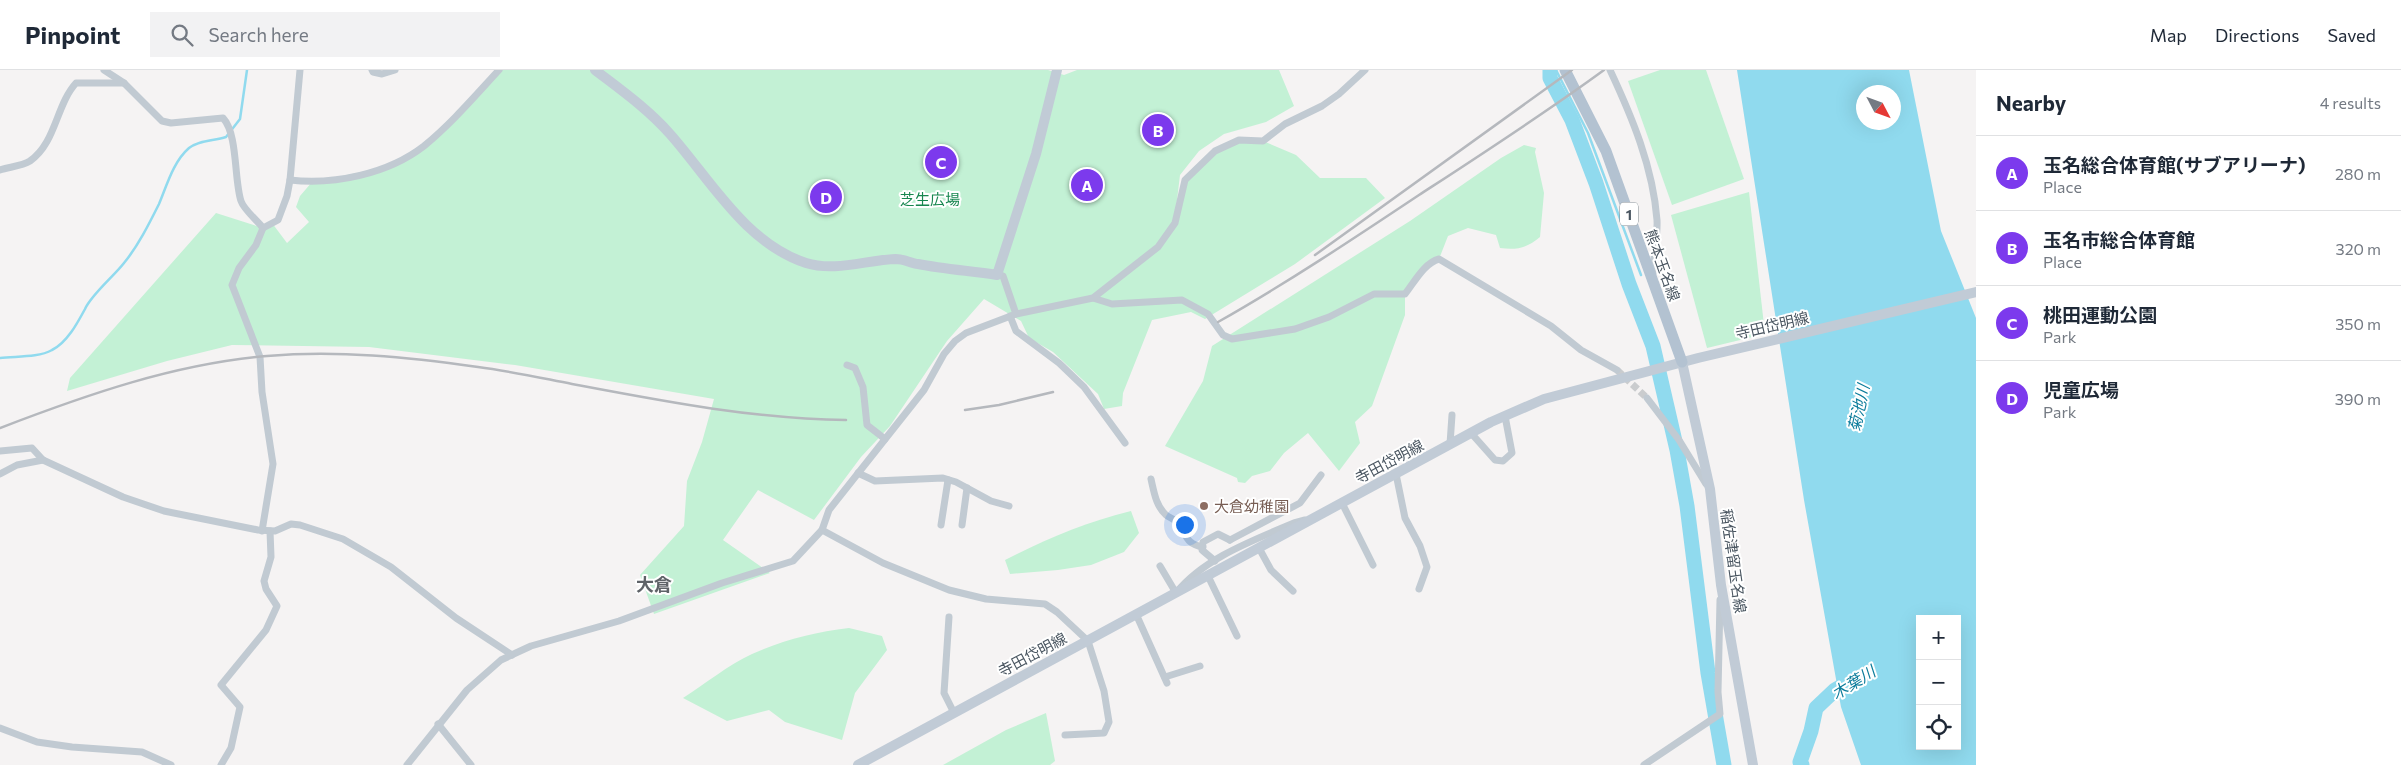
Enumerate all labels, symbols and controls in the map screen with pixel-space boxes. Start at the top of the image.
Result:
search box [150,12,500,57]
text: Pinpoint [25,20,120,49]
icon: search [168,21,196,49]
text: Search here [208,23,309,46]
text: Map [2150,24,2187,46]
text: Directions [2215,24,2299,46]
text: Saved [2327,24,2376,46]
north arrow [1856,85,1901,130]
text: Nearby [1996,90,2066,115]
text: 4 results [2320,93,2381,112]
pin: B [1142,111,1174,149]
pin: C [925,143,957,181]
text: 玉名総合体育館(サブアリーナ) [2043,153,2306,176]
text: A [2006,164,2018,183]
text: 280 m [2335,164,2381,183]
pin: A [1071,166,1103,204]
text: Place [2043,177,2082,196]
pin: D [810,178,842,216]
park label: 芝生広場 [900,190,960,208]
road number: 1 [1620,202,1638,226]
street label: 熊本玉名線 [1642,227,1684,303]
text: 玉名市総合体育館 [2043,228,2195,251]
text: B [2007,239,2017,258]
text: 320 m [2336,239,2381,258]
text: Place [2043,252,2082,271]
text: 桃田運動公園 [2043,303,2157,326]
street label: 寺田岱明線 [1733,308,1811,342]
text: C [2007,314,2017,333]
text: 350 m [2335,314,2381,333]
text: Park [2043,327,2076,346]
text: 児童広場 [2043,378,2119,401]
water label: 菊池川 [1844,381,1873,433]
text: D [2006,389,2018,408]
text: 390 m [2335,389,2381,408]
text: Park [2043,402,2076,421]
street label: 寺田岱明線 [1352,435,1426,487]
place label: 大倉幼稚園 [1214,497,1289,515]
marker: 大倉幼稚園 [1198,500,1210,512]
street label: 稲佐津留玉名線 [1718,508,1750,614]
your location [1172,512,1198,538]
district label: 大倉 [636,573,672,595]
map controls [1916,615,1961,750]
button: + [1916,615,1961,660]
street label: 寺田岱明線 [995,628,1069,680]
water label: 木葉川 [1828,660,1880,703]
button: − [1916,660,1961,705]
button: locate [1916,705,1961,750]

